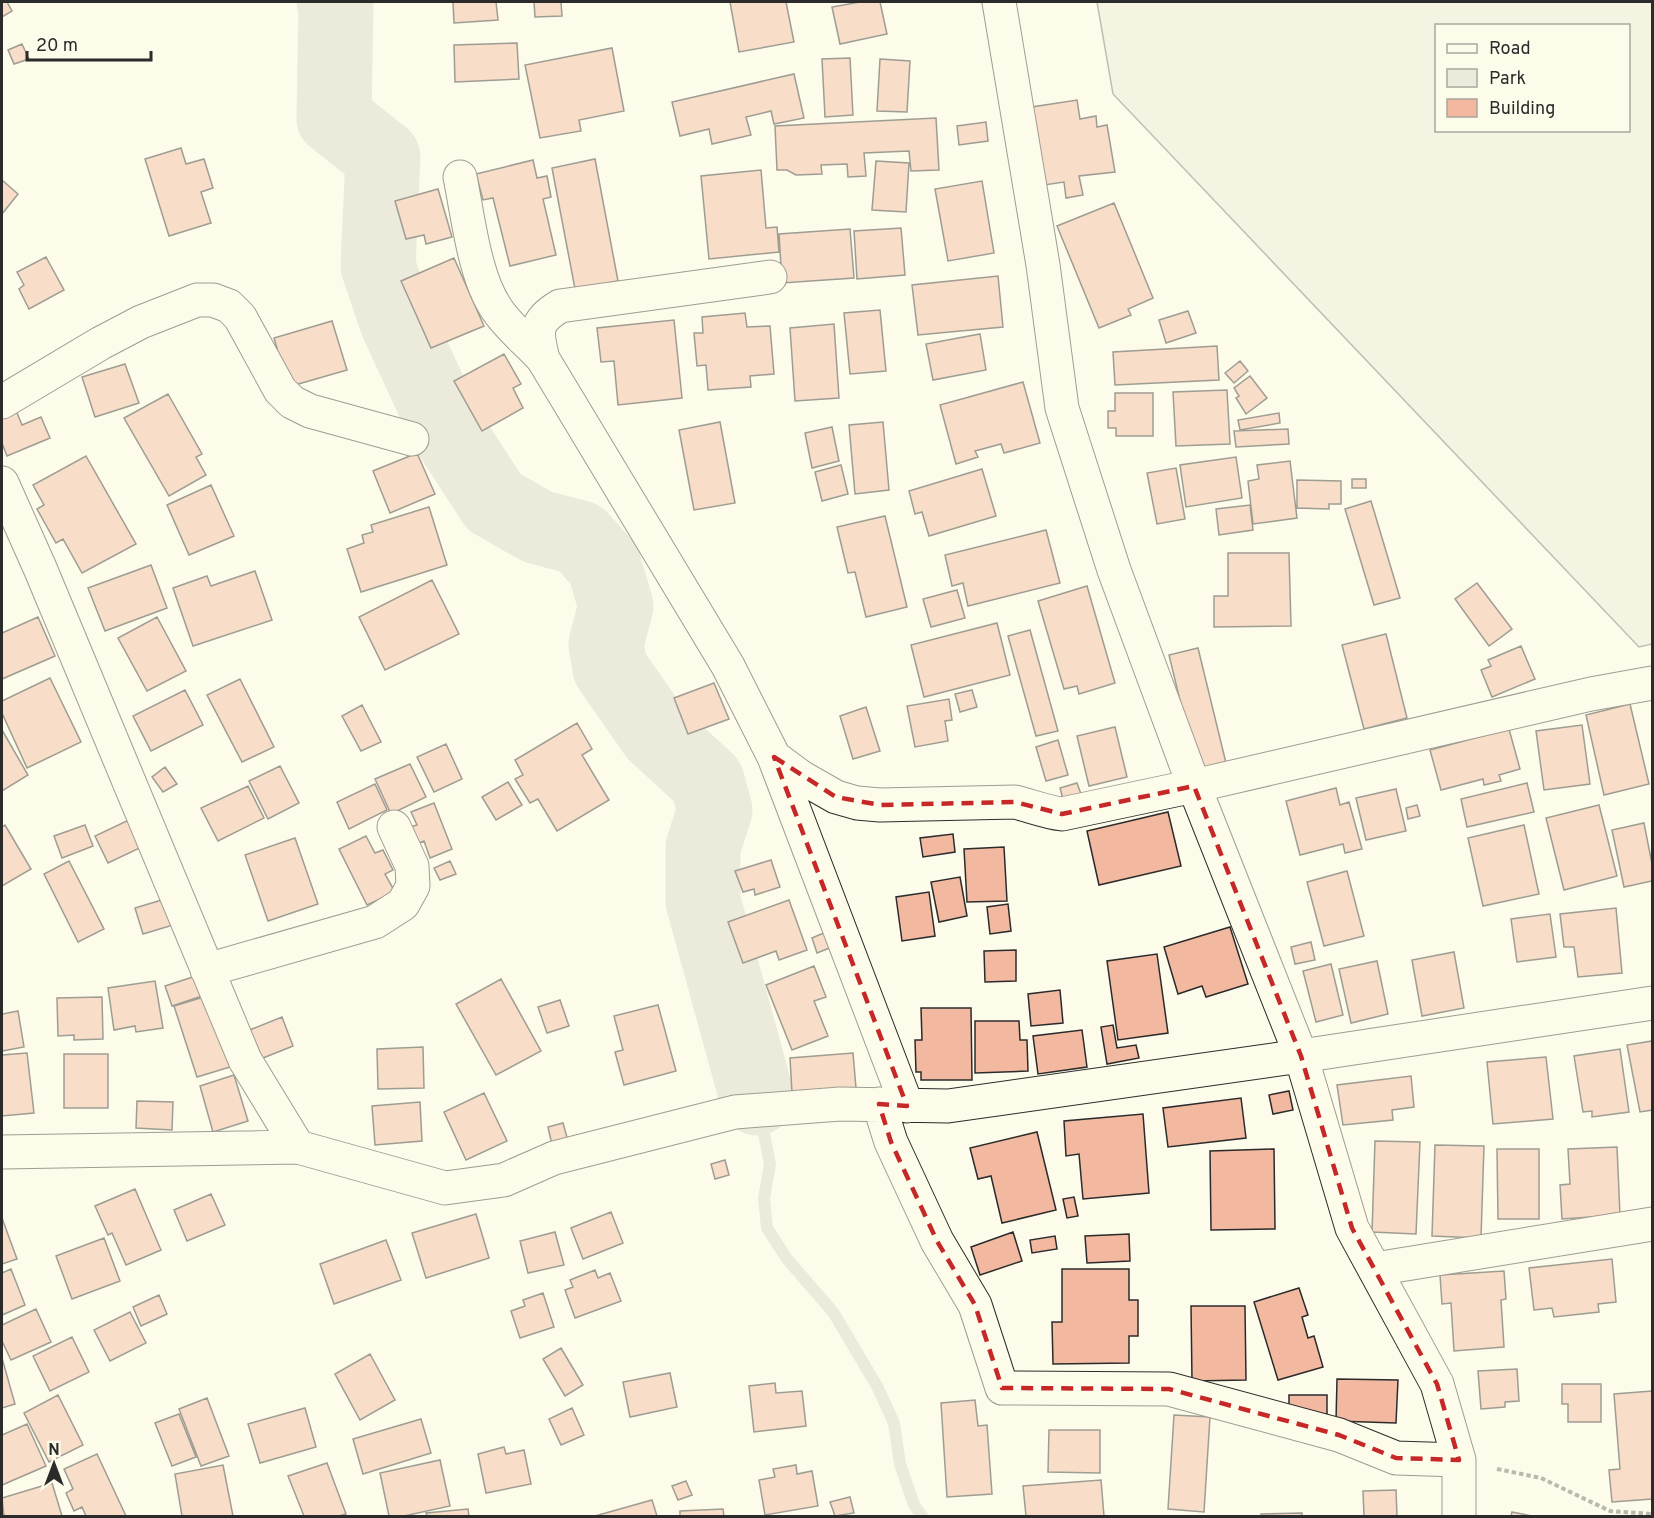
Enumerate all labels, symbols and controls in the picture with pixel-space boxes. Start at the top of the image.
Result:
scale bar [27,24,152,62]
legend [1435,24,1630,132]
text: 20 m [36,35,78,58]
text: Road [1489,38,1531,61]
text: Park [1489,68,1526,91]
text: Building [1489,98,1555,121]
north arrow [24,1434,84,1494]
text: N [48,1441,60,1461]

